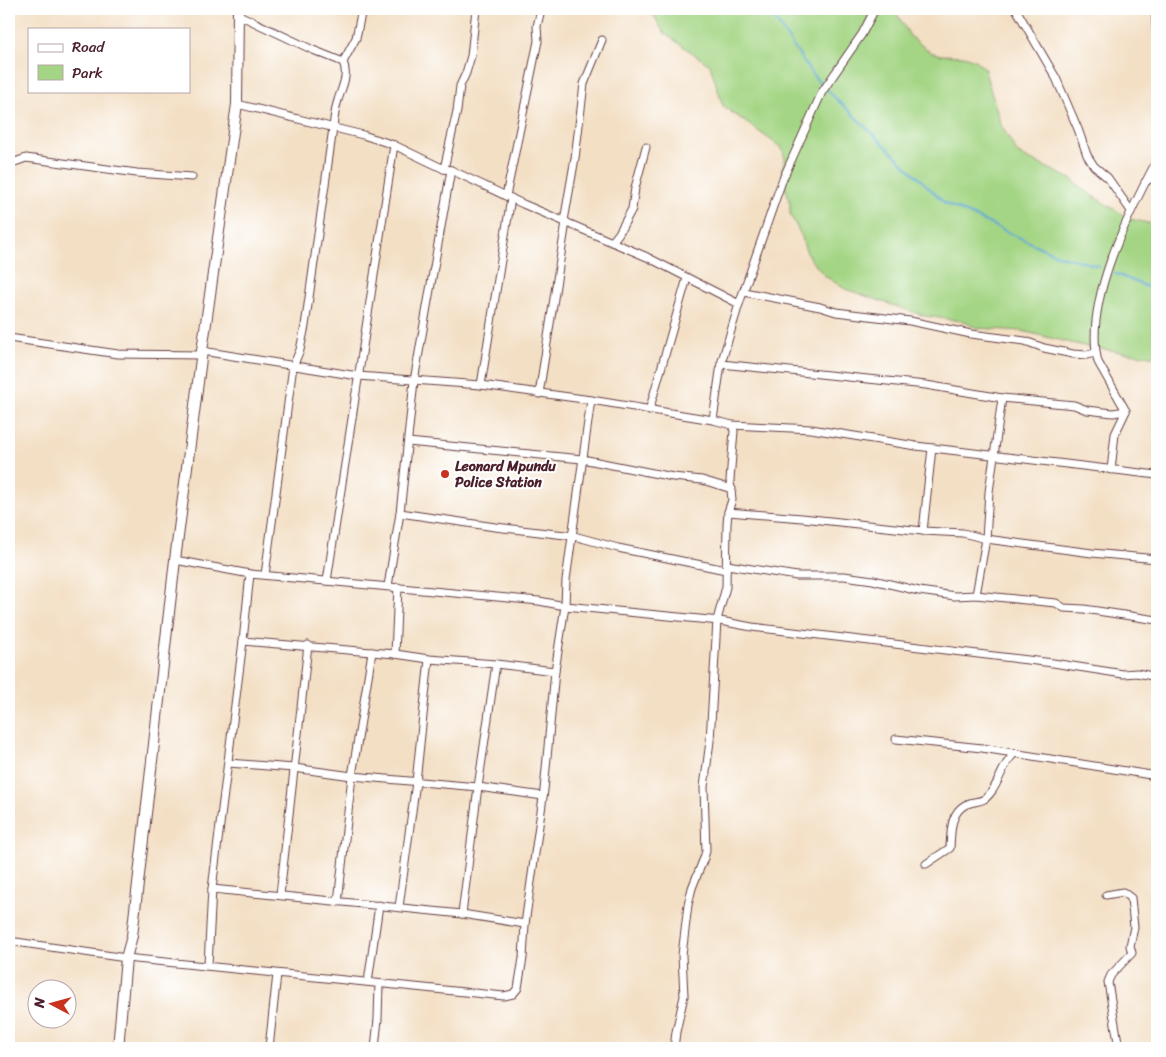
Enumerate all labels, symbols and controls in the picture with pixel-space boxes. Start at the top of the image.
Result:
legend [28,28,190,92]
text: Road [72,34,105,60]
text: Park [72,60,103,86]
place label: Leonard Mpundu Police Station [455,454,556,495]
marker: Leonard Mpundu Police Station [439,468,451,480]
north arrow [28,980,78,1030]
text: N [27,996,53,1010]

